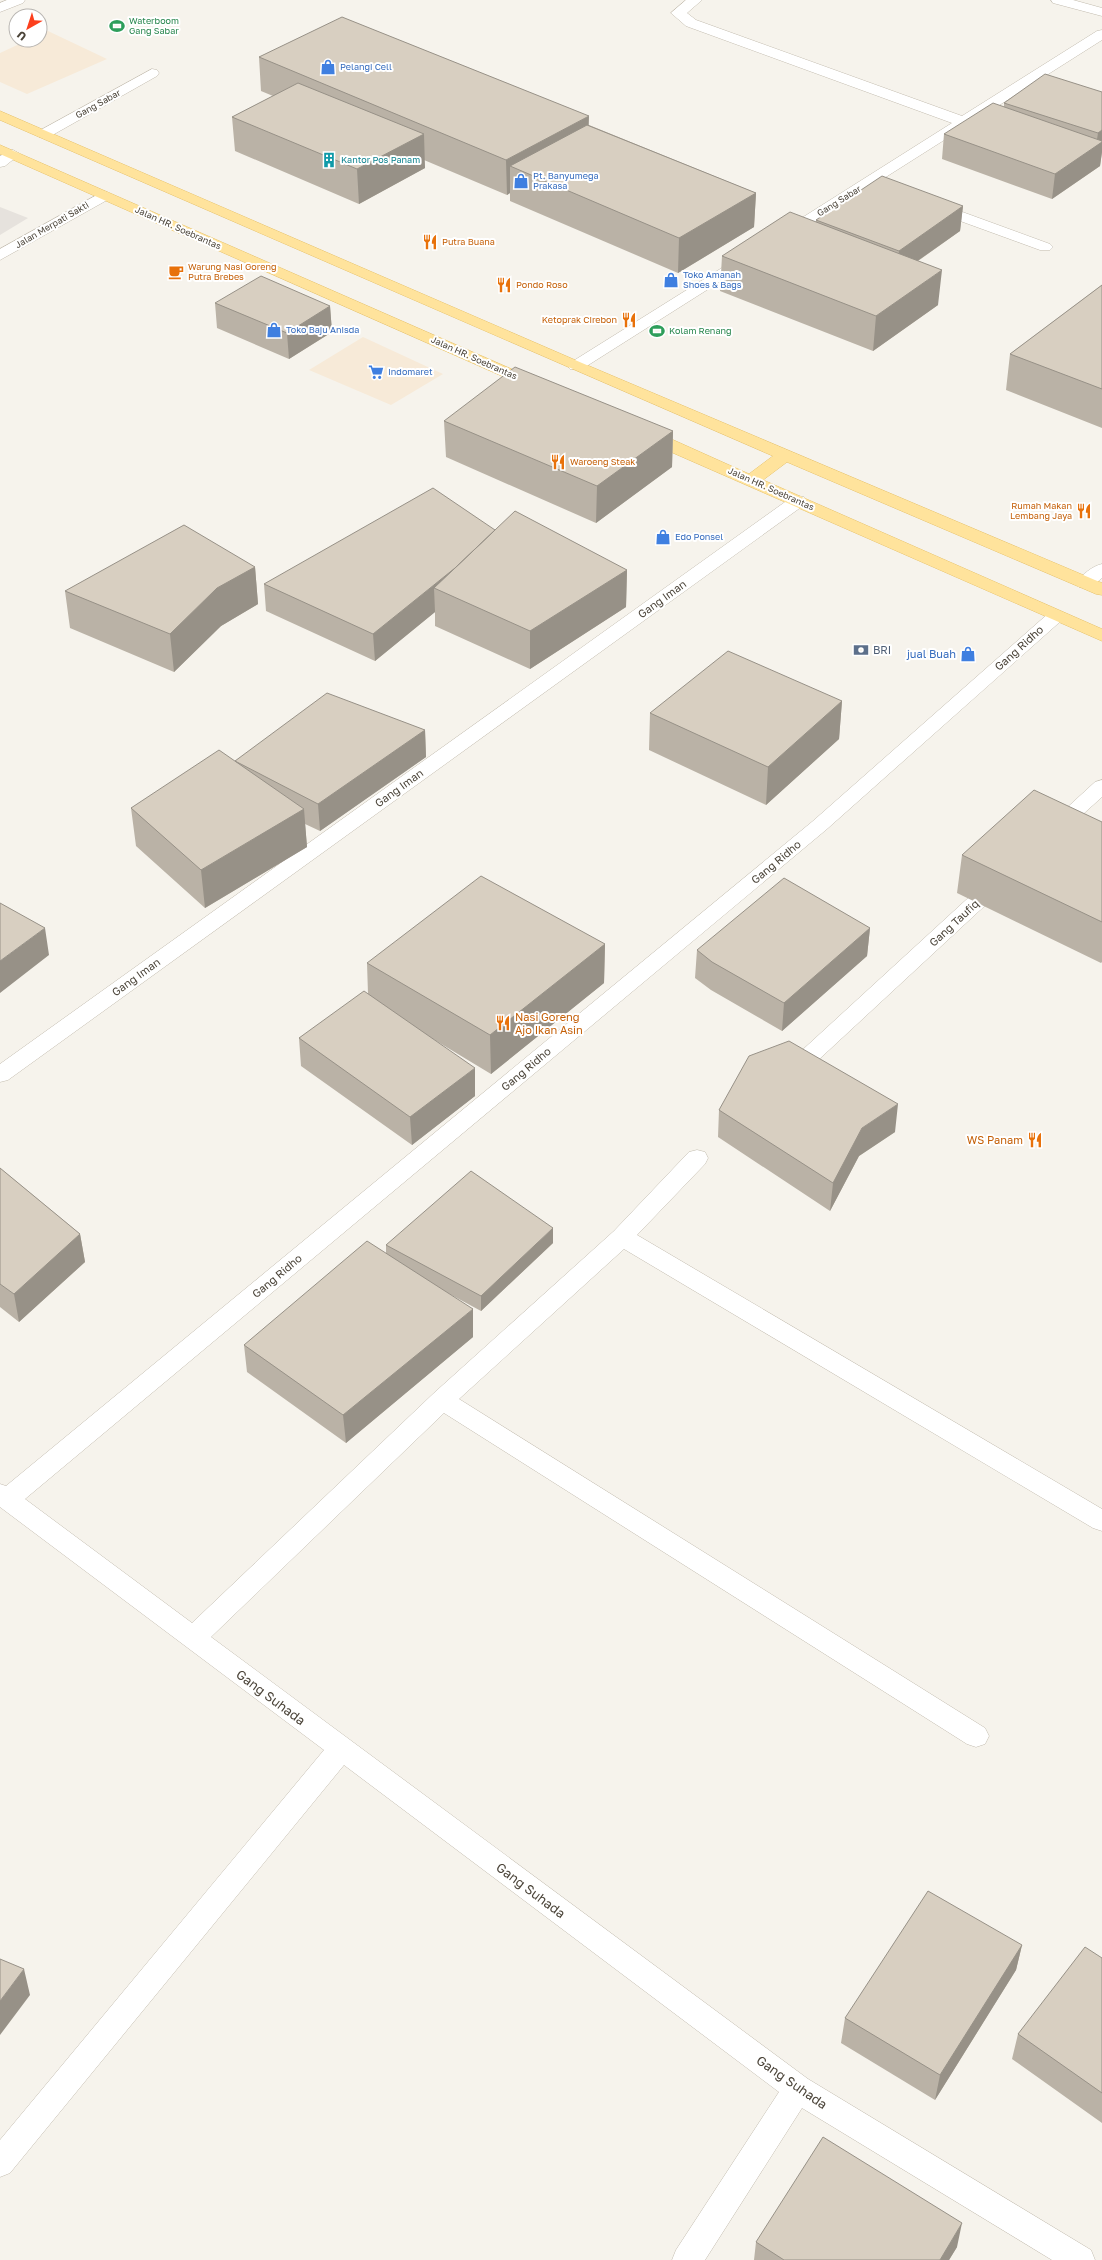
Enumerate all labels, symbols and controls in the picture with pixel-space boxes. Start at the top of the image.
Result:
north arrow [8,8,48,48]
place label: Waterboom Gang Sabar [129,15,179,36]
sports icon: Waterboom Gang Sabar [108,17,126,35]
text: U [14,29,29,44]
shop icon: Pelangi Cell [319,58,337,76]
place label: Pelangi Cell [340,61,392,72]
street label: Gang Sabar [73,86,123,120]
building icon: Kantor Pos Panam [320,151,338,169]
place label: Kantor Pos Panam [341,154,420,165]
place label: Pt. Banyumega Prakasa [533,170,599,191]
shop icon: Pt. Banyumega Prakasa [512,172,530,190]
street label: Gang Sabar [815,182,863,218]
street label: Jalan Merpati Sakti [13,199,91,250]
street label: Jalan HR. Soebrantas [133,204,223,252]
restaurant icon: Putra Buana [421,233,439,251]
place label: Putra Buana [442,236,495,247]
place label: Warung Nasi Goreng Putra Brebes [188,261,276,282]
cafe icon: Warung Nasi Goreng Putra Brebes [167,263,185,281]
place label: Toko Amanah Shoes & Bags [683,269,742,290]
shop icon: Toko Amanah Shoes & Bags [662,271,680,289]
restaurant icon: Pondo Roso [495,276,513,294]
place label: Pondo Roso [516,279,568,290]
restaurant icon: Ketoprak Cirebon [620,311,638,329]
place label: Ketoprak Cirebon [542,314,617,325]
shop icon: Toko Baju Anisda [265,321,283,339]
sports icon: Kolam Renang [648,322,666,340]
place label: Toko Baju Anisda [286,324,359,335]
place label: Kolam Renang [669,325,732,336]
street label: Jalan HR. Soebrantas [429,334,519,382]
supermarket icon: Indomaret [367,363,385,381]
place label: Indomaret [388,366,433,377]
restaurant icon: Waroeng Steak [549,453,567,471]
place label: Waroeng Steak [570,456,635,467]
street label: Jalan HR. Soebrantas [726,465,816,513]
place label: Rumah Makan Lembang Jaya [1010,500,1072,521]
restaurant icon: Rumah Makan Lembang Jaya [1075,502,1093,520]
shop icon: Edo Ponsel [654,528,672,546]
place label: Edo Ponsel [675,531,723,542]
street label: Gang Iman [635,577,688,620]
street label: Gang Ridho [992,622,1046,673]
bank icon: BRI [852,641,870,659]
place label: BRI [873,643,891,656]
shop icon: jual Buah [959,645,977,663]
place label: jual Buah [906,647,956,660]
street label: Gang Iman [372,766,425,809]
street label: Gang Ridho [748,837,803,886]
street label: Gang Taufiq [926,897,981,949]
street label: Gang Iman [109,955,162,998]
place label: Nasi Goreng Ajo Ikan Asin [515,1010,583,1036]
restaurant icon: Nasi Goreng Ajo Ikan Asin [494,1014,512,1032]
street label: Gang Ridho [498,1044,553,1093]
restaurant icon: WS Panam [1026,1131,1044,1149]
place label: WS Panam [967,1133,1023,1146]
street label: Gang Ridho [249,1251,304,1300]
street label: Gang Suhada [233,1666,309,1728]
street label: Gang Suhada [493,1859,569,1921]
street label: Gang Suhada [754,2052,830,2112]

